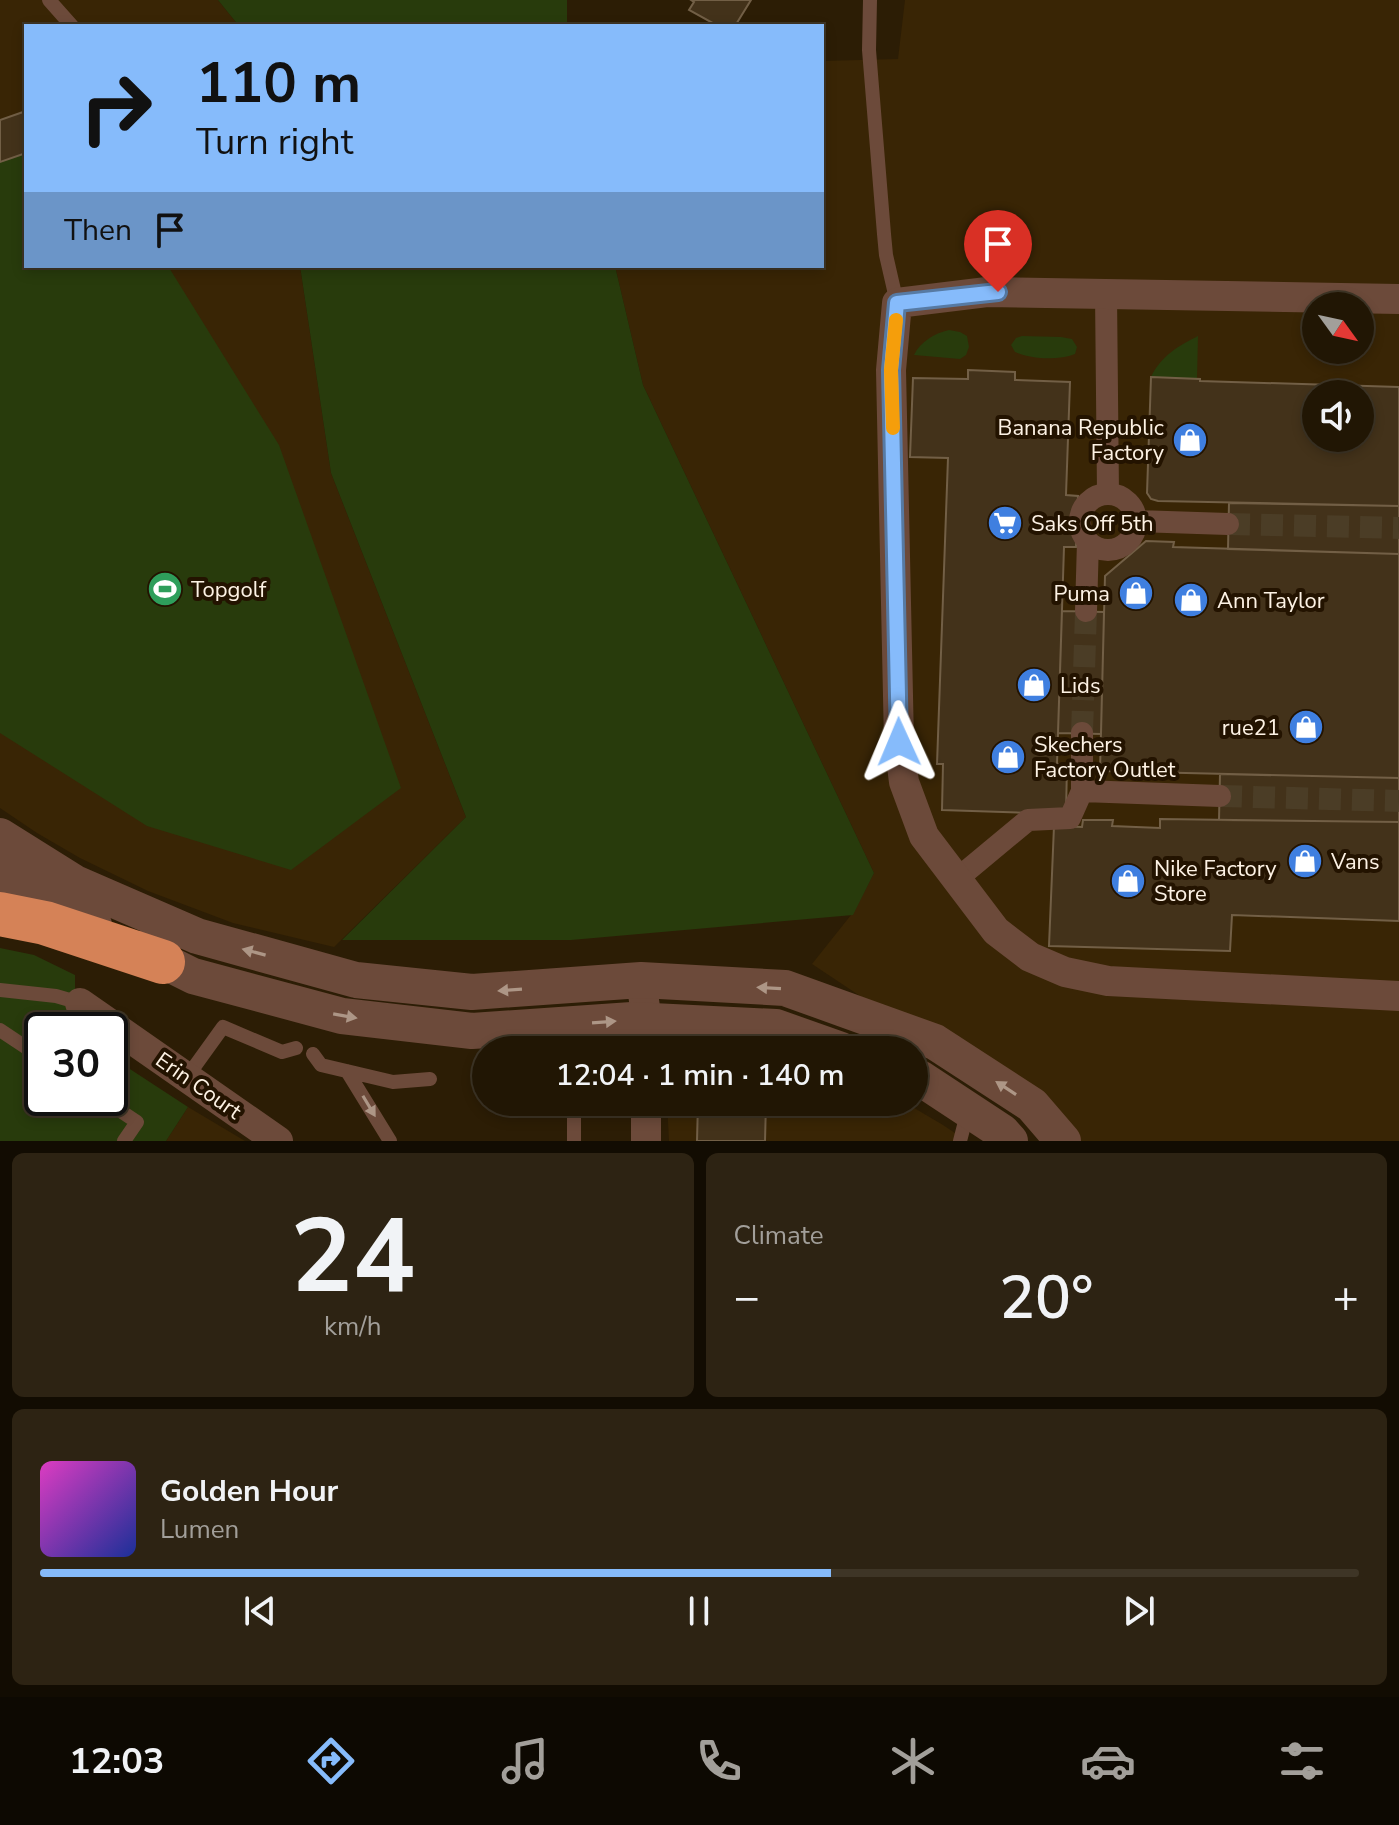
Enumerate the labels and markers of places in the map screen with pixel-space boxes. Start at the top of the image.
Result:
pin [964,210,1032,292]
place label: Banana Republic Factory [998,413,1165,468]
shop icon: Banana Republic Factory [1171,421,1209,459]
supermarket icon: Saks Off 5th [986,504,1024,542]
place label: Saks Off 5th [1031,509,1153,539]
sports icon: Topgolf [146,570,184,608]
shop icon: Puma [1117,574,1155,612]
place label: Topgolf [191,575,267,605]
place label: Puma [1053,579,1110,609]
shop icon: Ann Taylor [1172,581,1210,619]
place label: Ann Taylor [1217,586,1325,616]
shop icon: Lids [1015,666,1053,704]
place label: Lids [1060,671,1100,701]
shop icon: rue21 [1287,708,1325,746]
place label: rue21 [1222,713,1280,743]
place label: Skechers Factory Outlet [1034,730,1176,785]
shop icon: Skechers Factory Outlet [989,738,1027,776]
shop icon: Vans [1286,842,1324,880]
place label: Vans [1330,847,1380,877]
place label: Nike Factory Store [1154,854,1277,909]
shop icon: Nike Factory Store [1109,862,1147,900]

